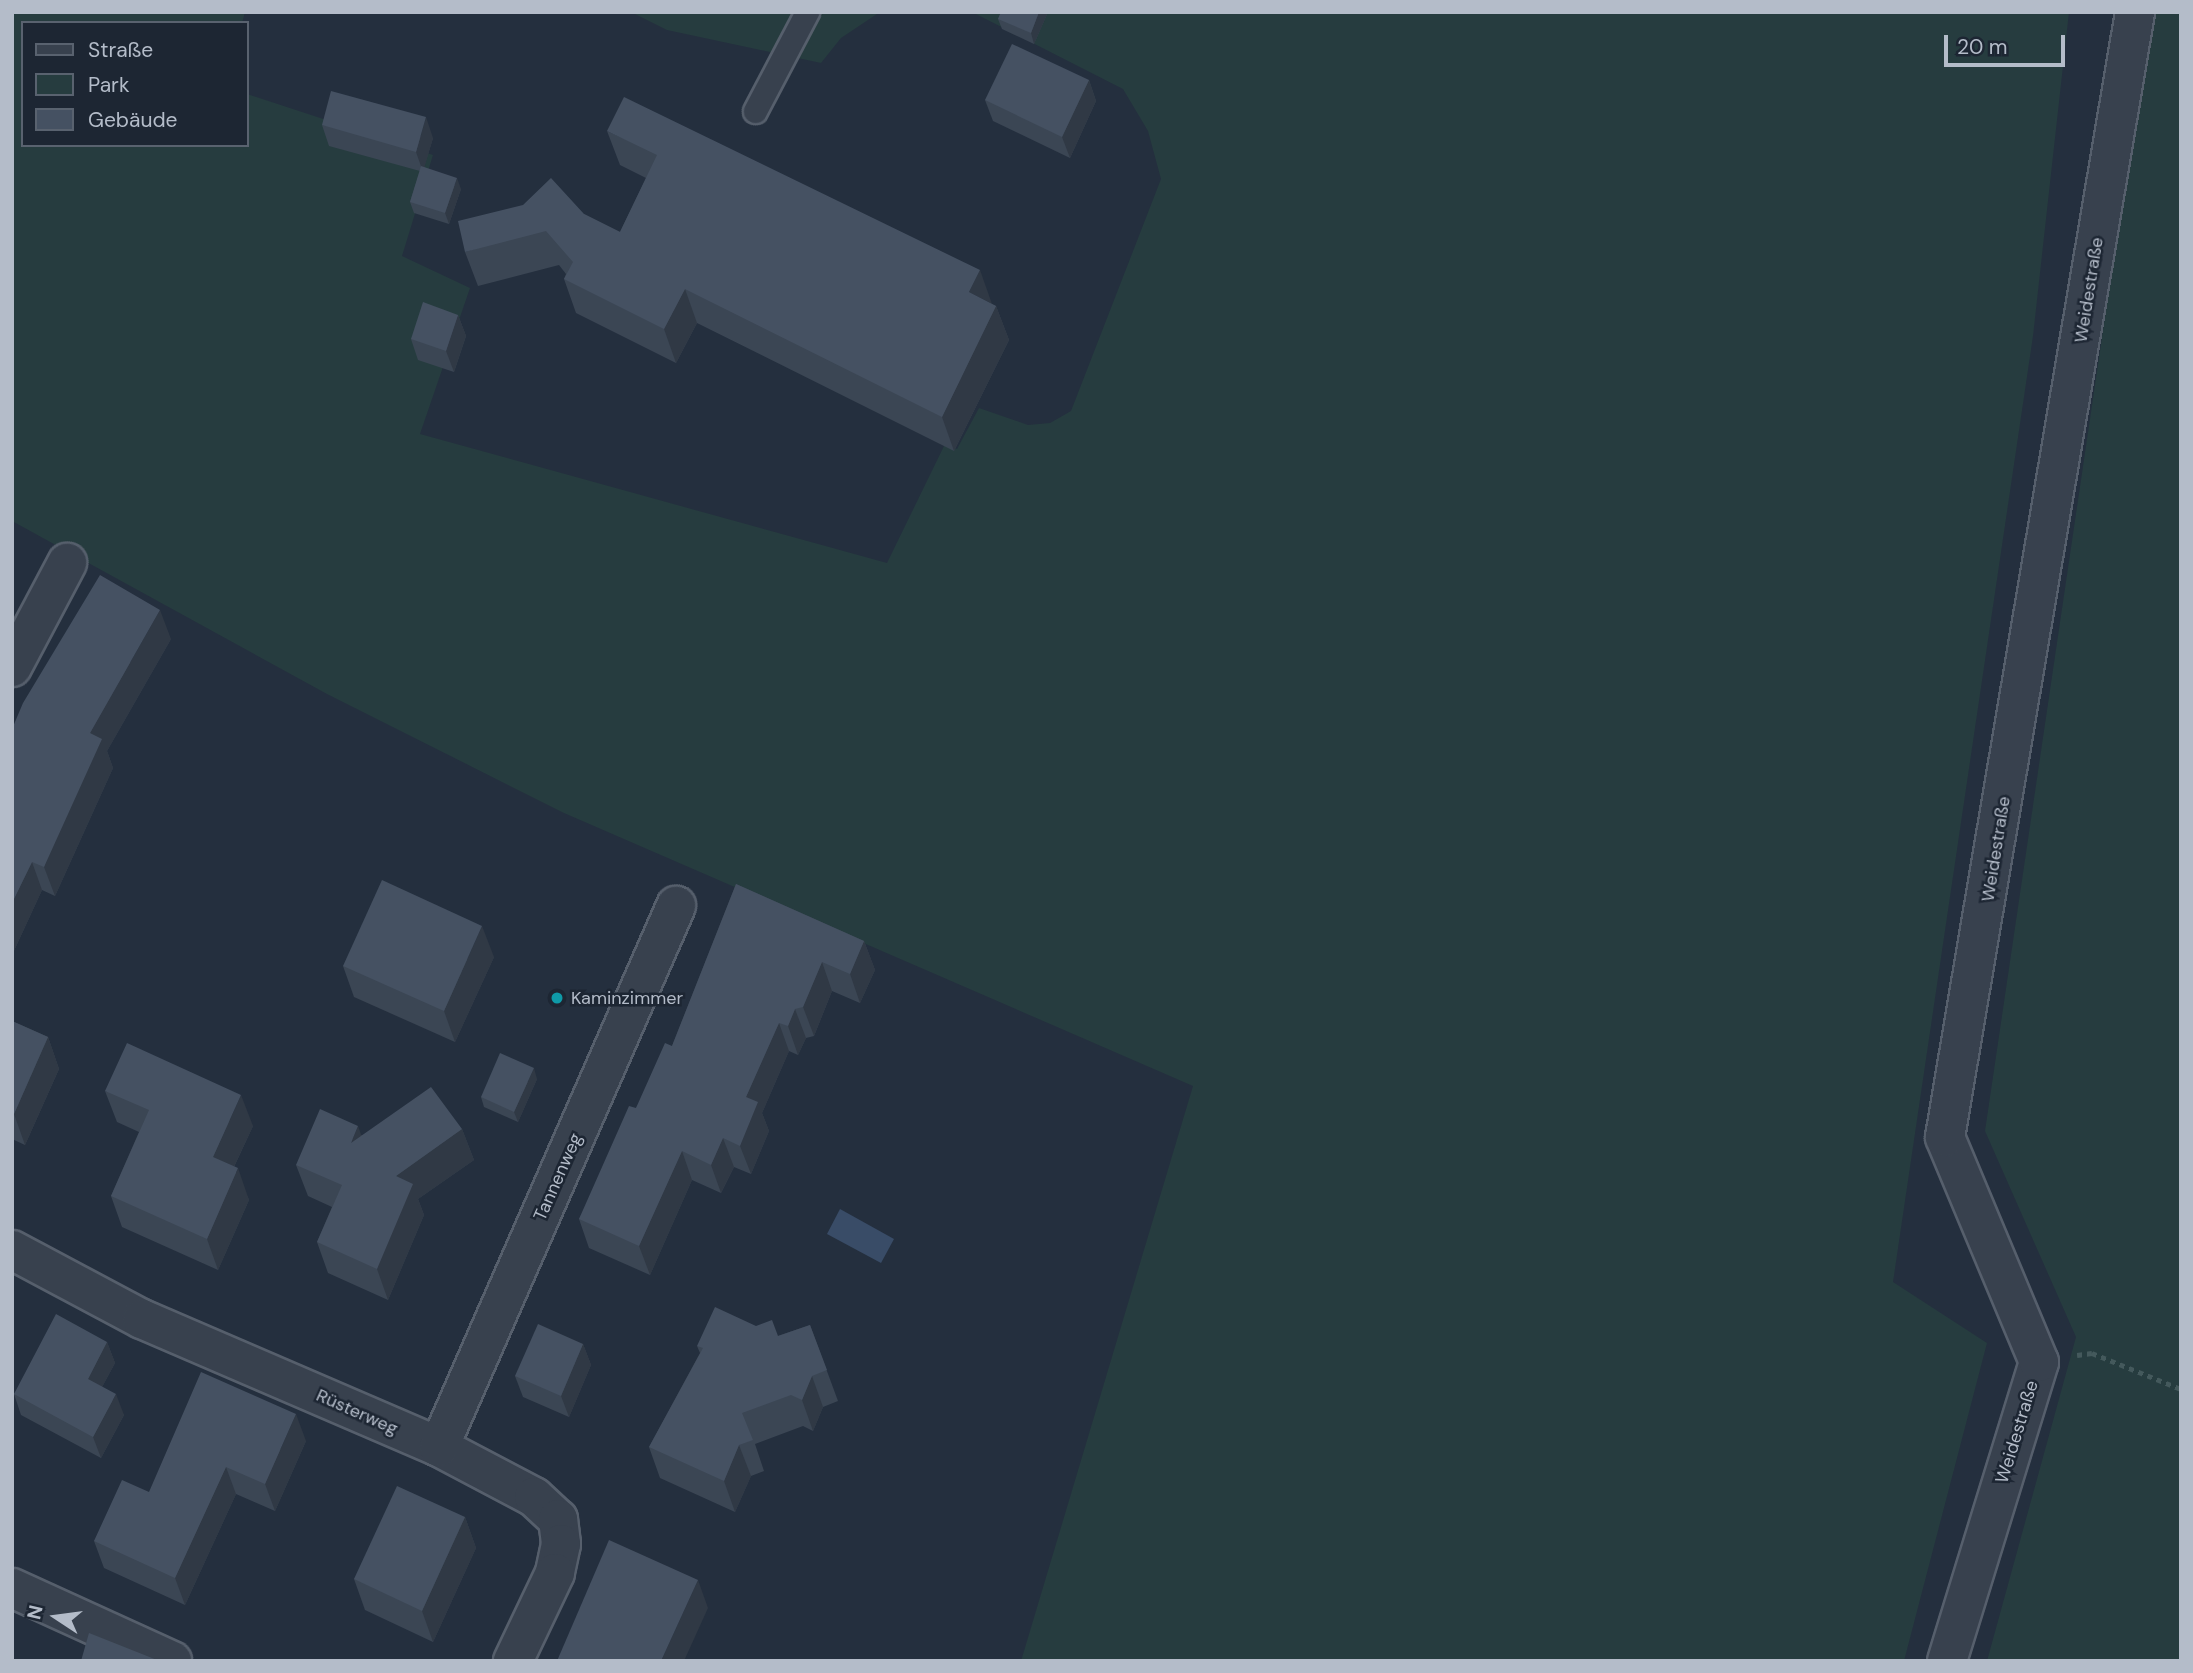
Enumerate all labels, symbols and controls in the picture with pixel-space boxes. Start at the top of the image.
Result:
legend [21,21,248,147]
scale bar [1948,21,2069,65]
text: 20 m [1957,33,2008,61]
text: Straße [88,36,153,64]
text: Park [88,71,129,99]
text: Gebäude [88,106,178,134]
street label: Weidestraße [2070,236,2108,344]
street label: Weidestraße [1977,795,2015,903]
place label: Kaminzimmer [571,987,683,1009]
marker: Kaminzimmer [549,990,565,1006]
street label: Tannenweg [529,1130,587,1224]
street label: Weidestraße [1991,1378,2043,1486]
street label: Rüsterweg [313,1384,401,1440]
north arrow [21,1582,91,1652]
text: N [21,1603,49,1622]

